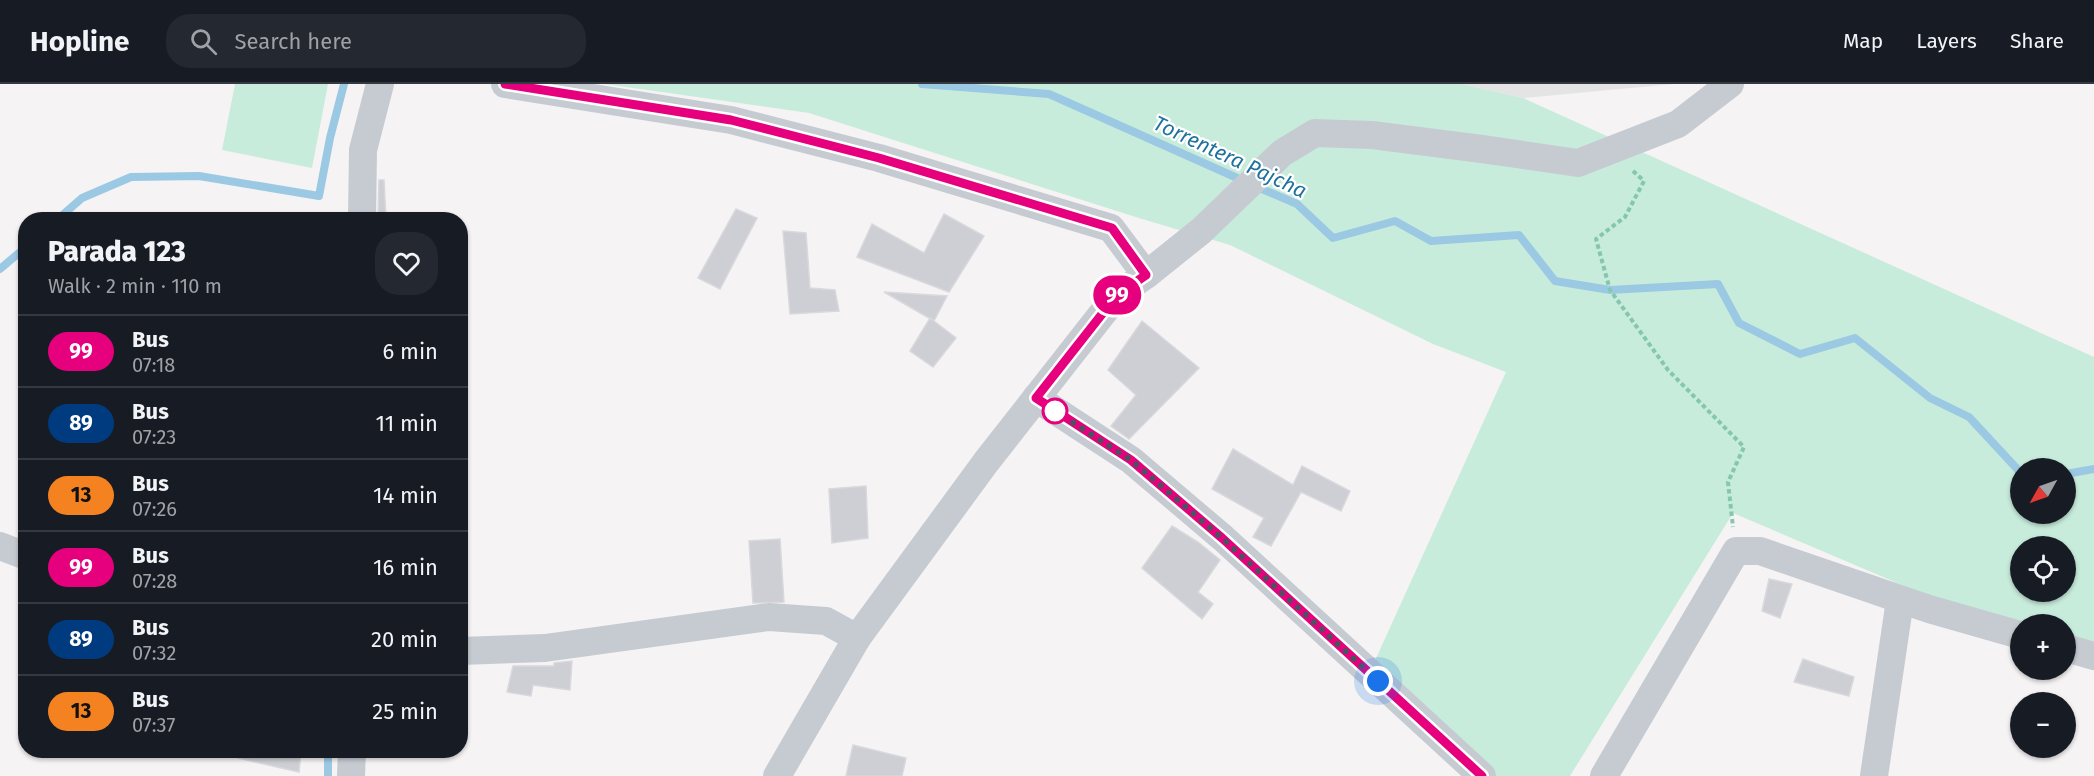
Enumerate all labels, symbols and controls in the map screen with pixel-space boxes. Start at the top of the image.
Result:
search box [166,14,586,68]
text: Hopline [30,25,130,58]
icon: search [187,25,220,58]
text: Search here [235,28,352,55]
text: Map [1843,28,1883,54]
text: Layers [1916,28,1977,54]
text: Share [2010,28,2064,54]
water label: Torrentera Pajcha [1149,110,1311,204]
button: heart [375,232,438,295]
text: Parada 123 [48,235,186,268]
text: Walk · 2 min · 110 m [48,274,222,298]
line badge: 99 [1090,276,1144,314]
text: 99 [1105,282,1129,308]
text: Bus [132,326,169,353]
text: 99 [69,338,93,364]
text: 6 min [382,338,438,365]
text: 07:18 [132,353,175,377]
text: Bus [132,398,169,425]
unlabelled marker [1042,398,1068,424]
text: 89 [69,410,93,436]
text: 11 min [375,410,438,437]
text: 07:23 [132,425,176,449]
north arrow [2010,458,2076,524]
map controls [2010,458,2076,758]
text: Bus [132,470,169,497]
text: 13 [71,482,91,508]
text: 14 min [373,482,438,509]
text: 07:26 [132,497,177,521]
button: locate [2010,536,2076,602]
text: Bus [132,542,169,569]
text: 99 [69,554,93,580]
text: 16 min [373,554,438,581]
text: 07:28 [132,569,177,593]
text: Bus [132,614,169,641]
button: + [2010,614,2076,680]
text: 89 [69,626,93,652]
text: 20 min [371,626,438,653]
text: 07:32 [132,641,176,665]
your location [1363,666,1393,696]
text: Bus [132,686,169,713]
button: − [2010,692,2076,758]
text: 13 [71,698,91,724]
text: 25 min [372,698,438,725]
text: 07:37 [132,713,175,737]

